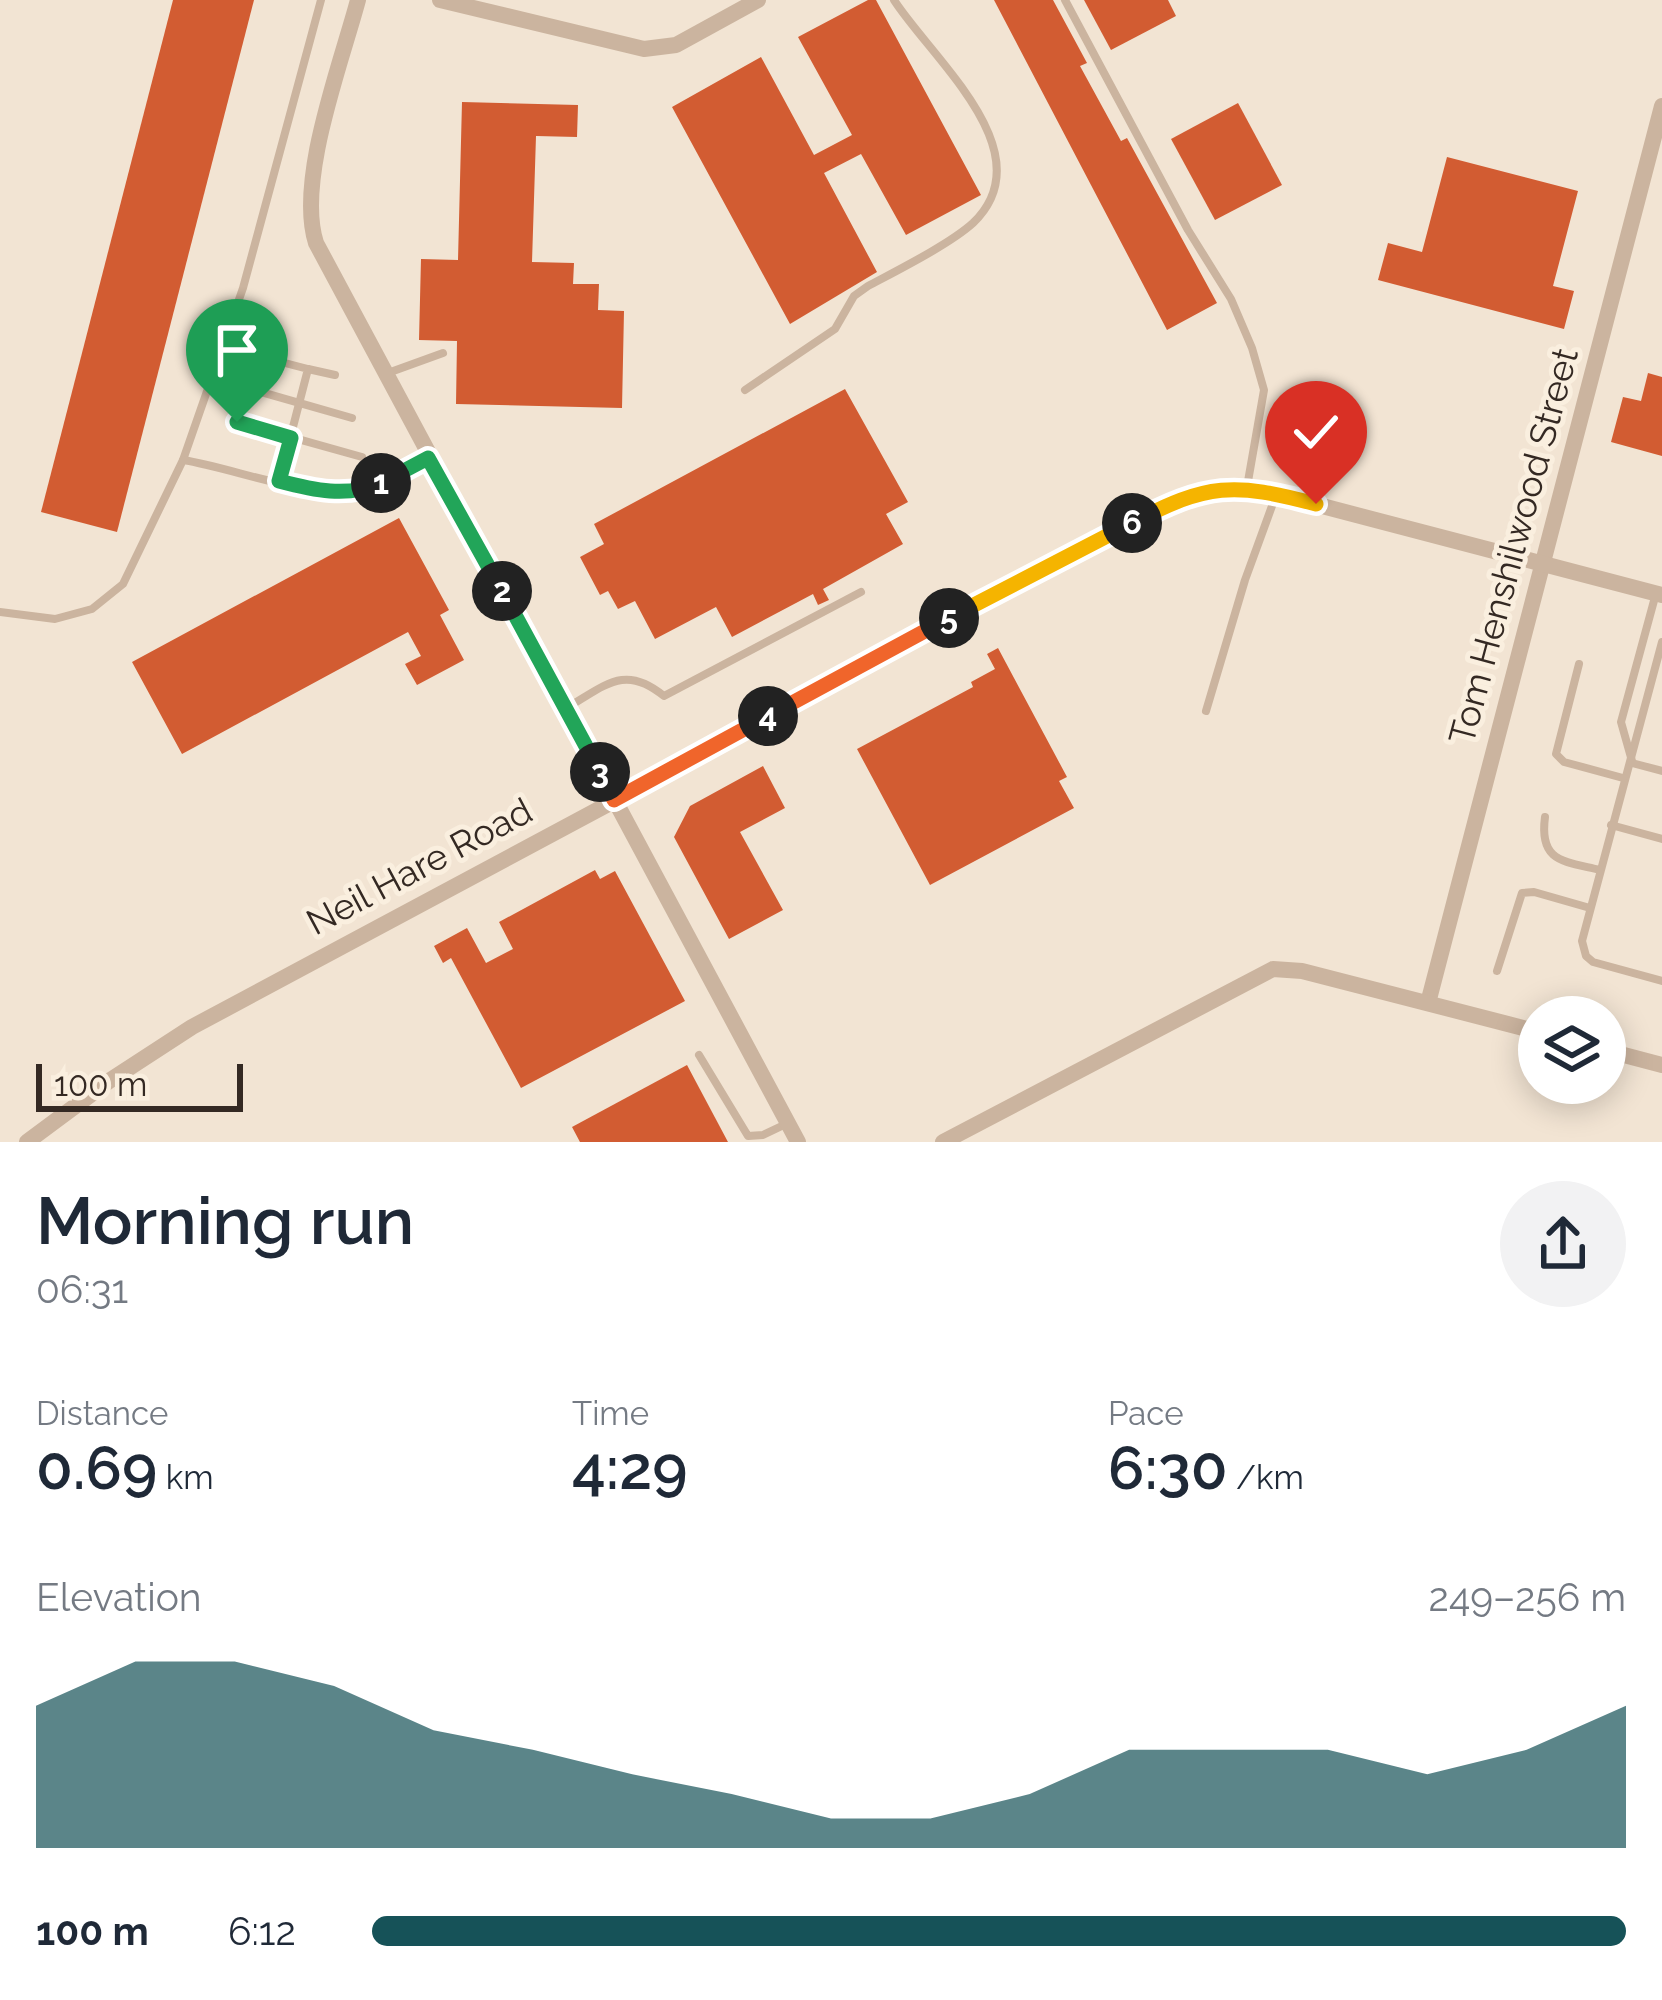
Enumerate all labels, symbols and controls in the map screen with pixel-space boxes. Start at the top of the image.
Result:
pin [186,299,288,422]
icon: arrive [204,317,270,383]
street label: Tom Henshilwood Street [1440,343,1586,749]
pin [1265,381,1367,504]
icon: check [1283,399,1349,465]
pin: 1 [351,453,411,513]
text: 1 [373,463,389,502]
pin: 6 [1102,493,1162,553]
text: 6 [1122,503,1142,542]
pin: 2 [472,561,532,621]
text: 2 [493,571,511,610]
pin: 5 [919,588,979,648]
text: 5 [940,598,958,637]
pin: 4 [738,686,798,746]
text: 4 [759,696,777,735]
pin: 3 [570,742,630,802]
text: 3 [591,752,609,791]
street label: Neil Hare Road [299,789,539,943]
map controls [1518,996,1626,1104]
button: layers [1518,996,1626,1104]
scale bar [36,1058,243,1111]
text: 100 m [54,1065,147,1104]
button: share [1500,1181,1626,1307]
text: Morning run [36,1182,414,1259]
text: 06:31 [36,1266,128,1312]
text: Distance [36,1394,168,1433]
text: Time [572,1394,649,1433]
text: Pace [1108,1394,1184,1433]
text: 0.69 [36,1433,157,1503]
text: 4:29 [572,1433,688,1503]
text: 6:30 [1108,1433,1228,1503]
text: km [157,1458,214,1497]
text: /km [1228,1458,1304,1497]
text: Elevation [36,1574,202,1620]
text: 249–256 m [1429,1574,1626,1620]
text: 100 m [36,1908,149,1954]
text: 6:12 [228,1908,296,1954]

